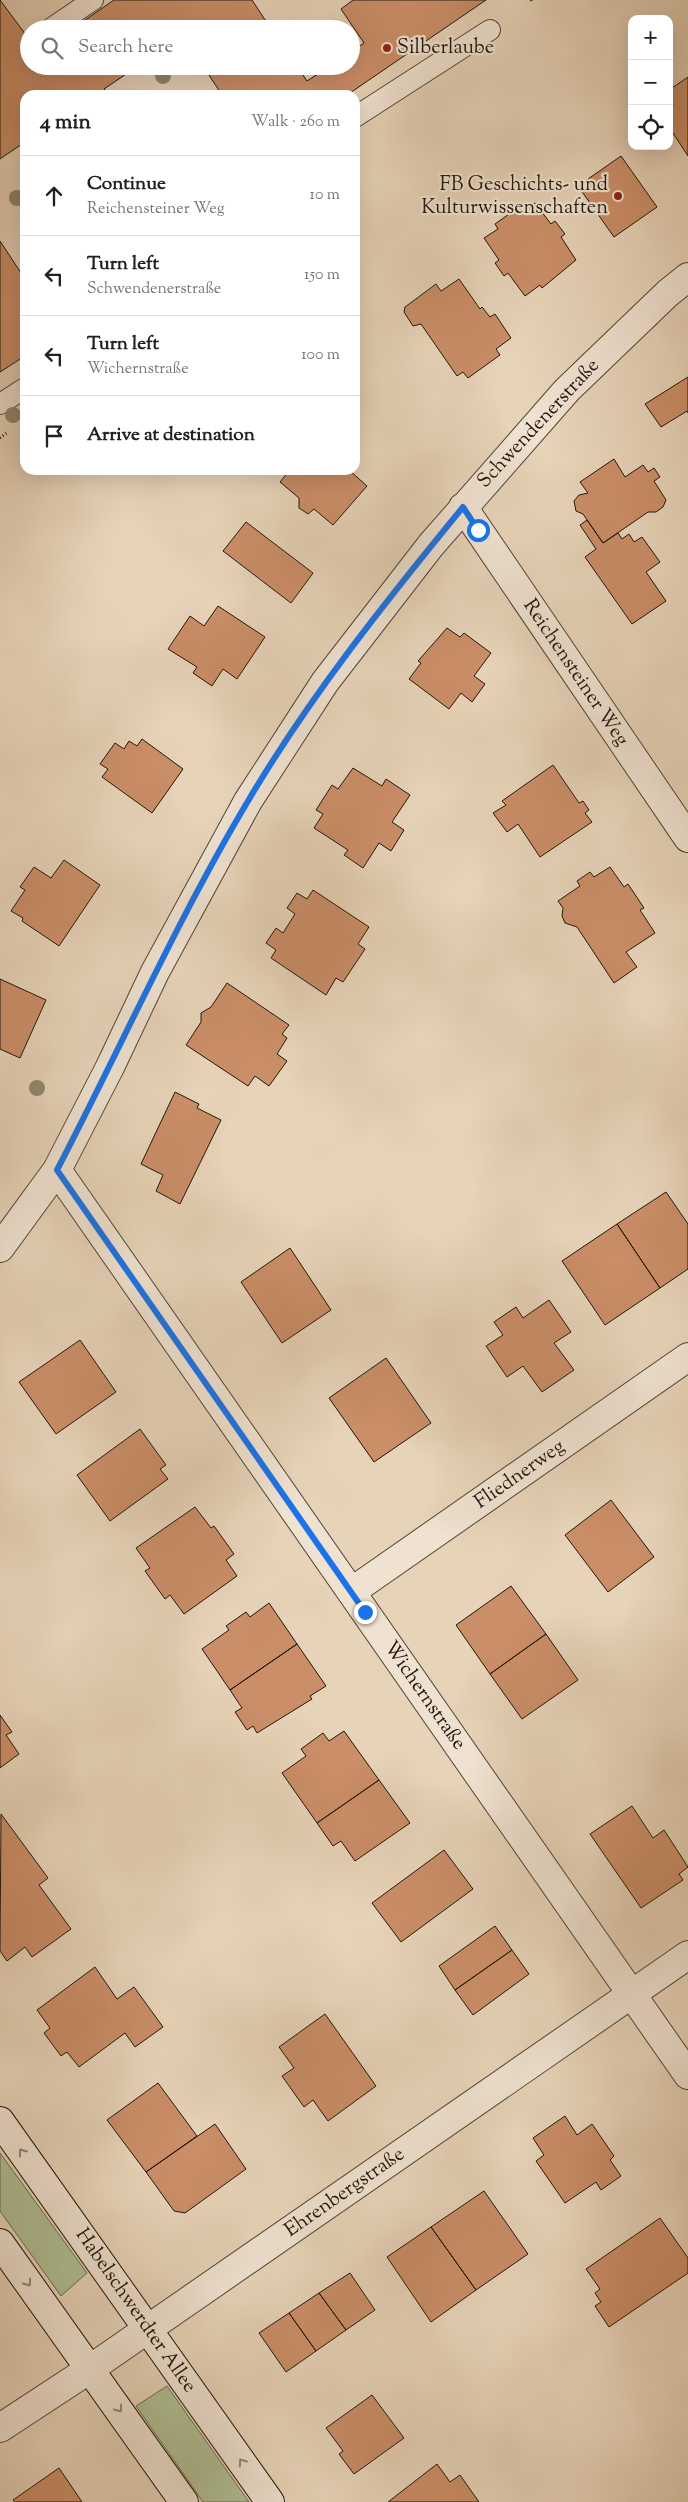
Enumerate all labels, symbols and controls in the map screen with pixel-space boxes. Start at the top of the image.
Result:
map controls [628,15,673,150]
button: + [628,15,673,60]
search box [20,20,360,75]
icon: search [38,34,66,62]
text: Search here [78,34,173,61]
place label: Silberlaube [397,34,494,63]
marker: Silberlaube [381,42,393,54]
button: − [628,60,673,105]
button: locate [628,105,673,150]
text: 4 min [40,108,91,138]
text: Walk · 260 m [251,111,340,134]
text: Continue [87,171,166,198]
place label: FB Geschichts- und Kulturwissenschaften [421,171,608,223]
icon: ahead [40,182,68,210]
text: 10 m [310,184,340,207]
marker: FB Geschichts- und Kulturwissenschaften [612,190,624,202]
text: Reichensteiner Weg [87,198,225,221]
text: Turn left [87,251,159,278]
icon: left [40,262,68,290]
text: 150 m [304,264,340,287]
text: Schwendenerstraße [87,278,221,301]
text: Turn left [87,331,159,358]
icon: left [40,342,68,370]
text: 100 m [301,344,340,367]
street label: Schwendenerstraße [471,353,607,495]
text: Wichernstraße [87,358,189,381]
icon: arrive [40,422,68,450]
text: Arrive at destination [87,422,255,449]
route start [467,519,490,542]
street label: Reichensteiner Weg [515,594,635,753]
street label: Fliednerweg [469,1433,571,1517]
route end [354,1601,377,1624]
street label: Wichernstraße [376,1636,472,1756]
street label: Ehrenbergstraße [279,2141,411,2245]
one-way arrow [19,2148,28,2158]
street label: Habelschwerdter Allee [67,2223,203,2399]
one-way arrow [22,2277,31,2287]
one-way arrow [113,2403,122,2412]
one-way arrow [239,2458,248,2468]

